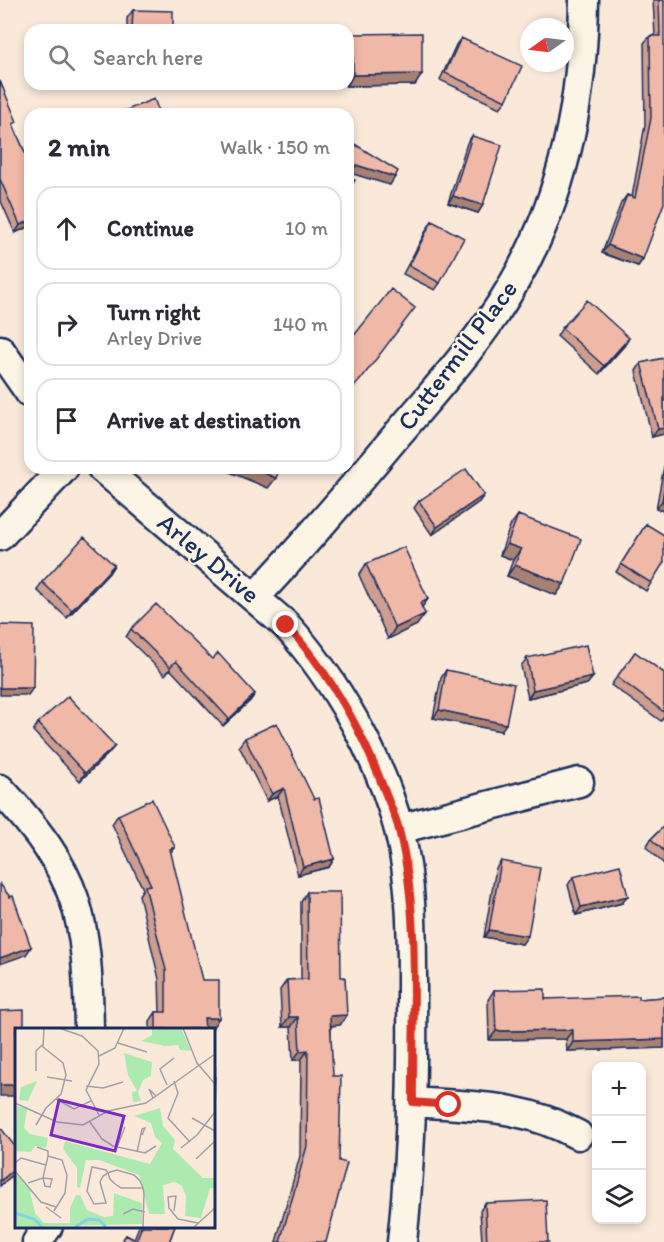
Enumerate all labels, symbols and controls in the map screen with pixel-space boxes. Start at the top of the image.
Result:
north arrow [520,18,574,72]
search box [24,24,354,90]
icon: search [45,41,78,74]
text: Search here [93,44,203,71]
text: 2 min [48,131,110,163]
text: Walk · 150 m [220,135,330,159]
icon: ahead [50,212,83,245]
text: Continue [107,215,194,242]
text: 10 m [285,216,328,240]
street label: Cuttermill Place [390,273,524,437]
text: Turn right [107,299,201,326]
icon: right [50,308,83,341]
text: 140 m [273,312,328,336]
text: Arley Drive [107,326,202,350]
icon: arrive [50,404,83,437]
text: Arrive at destination [107,407,301,434]
street label: Arley Drive [151,506,267,610]
route end [272,611,298,637]
inset map [15,1028,214,1227]
map controls [592,1062,646,1224]
button: + [592,1062,646,1116]
route start [435,1091,461,1117]
button: − [592,1116,646,1170]
button: layers [592,1170,646,1224]

